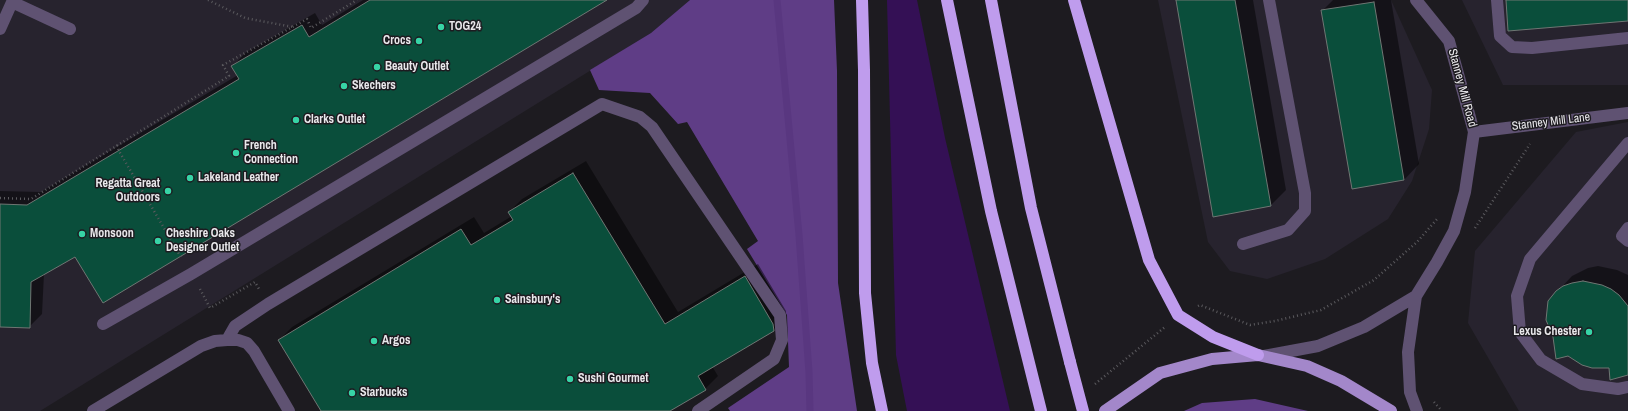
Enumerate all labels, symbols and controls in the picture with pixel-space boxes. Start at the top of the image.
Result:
place label: TOG24 [449,20,481,34]
marker: TOG24 [436,22,446,32]
place label: Crocs [383,34,411,48]
marker: Crocs [414,36,424,46]
street label: Stanney Mill Road [1445,47,1479,129]
place label: Beauty Outlet [385,60,449,74]
marker: Beauty Outlet [372,62,382,72]
place label: Skechers [352,79,396,93]
marker: Skechers [339,81,349,91]
street label: Stanney Mill Lane [1511,110,1591,134]
place label: Clarks Outlet [304,113,365,127]
marker: Clarks Outlet [291,115,301,125]
place label: French Connection [244,139,298,167]
marker: French Connection [231,148,241,158]
place label: Lakeland Leather [198,171,279,185]
marker: Lakeland Leather [185,173,195,183]
place label: Regatta Great Outdoors [95,177,160,205]
marker: Regatta Great Outdoors [163,186,173,196]
place label: Monsoon [90,227,134,241]
place label: Cheshire Oaks Designer Outlet [166,227,239,255]
marker: Monsoon [77,229,87,239]
marker: Cheshire Oaks Designer Outlet [153,236,163,246]
place label: Sainsbury's [505,293,560,307]
marker: Sainsbury's [492,295,502,305]
place label: Lexus Chester [1513,325,1581,339]
marker: Lexus Chester [1584,327,1594,337]
place label: Argos [382,334,410,348]
marker: Argos [369,336,379,346]
place label: Sushi Gourmet [578,372,649,386]
marker: Sushi Gourmet [565,374,575,384]
place label: Starbucks [360,386,408,400]
marker: Starbucks [347,388,357,398]

